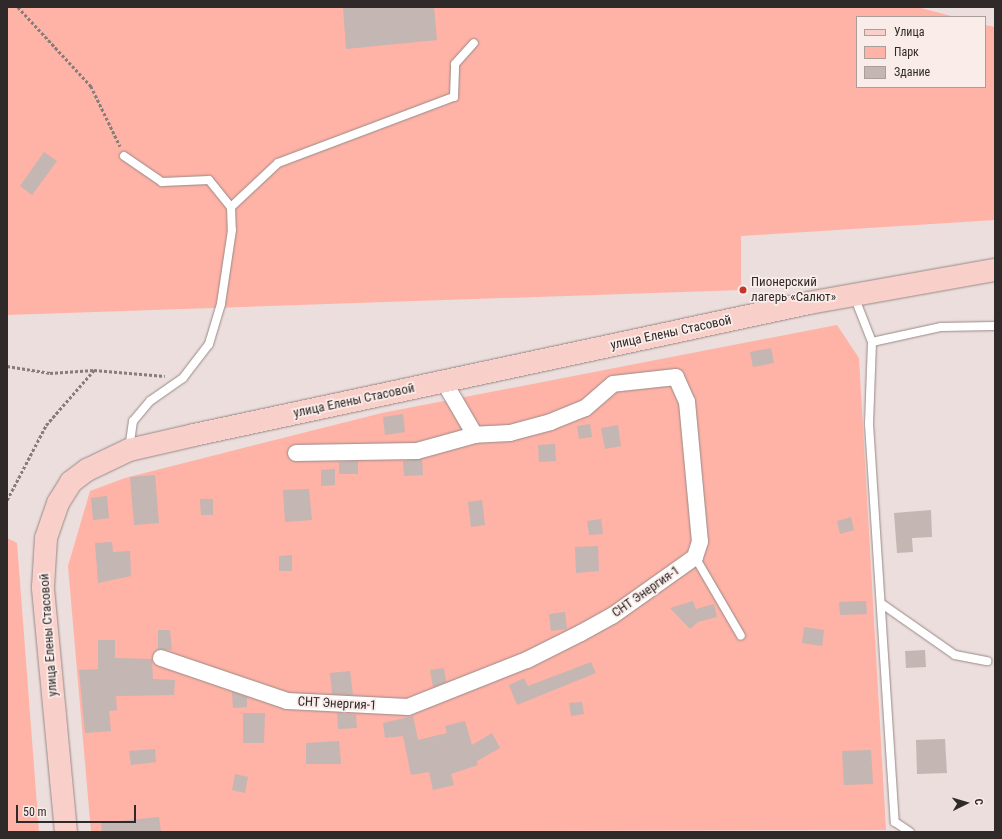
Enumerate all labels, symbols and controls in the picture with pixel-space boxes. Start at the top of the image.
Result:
legend [856,16,986,88]
text: Улица [894,25,924,39]
text: Парк [894,45,919,59]
text: Здание [894,65,930,79]
place label: Пионерский лагерь «Салют» [751,275,836,306]
marker: Пионерский лагерь «Салют» [738,285,748,295]
street label: улица Елены Стасовой [609,313,733,353]
street label: улица Елены Стасовой [292,381,416,421]
street label: СНТ Энергия-1 [609,563,683,621]
street label: улица Елены Стасовой [37,573,61,697]
street label: СНТ Энергия-1 [297,694,377,714]
north arrow [946,783,986,823]
scale bar [18,797,138,823]
text: С [972,798,985,806]
text: 50 m [23,805,47,819]

